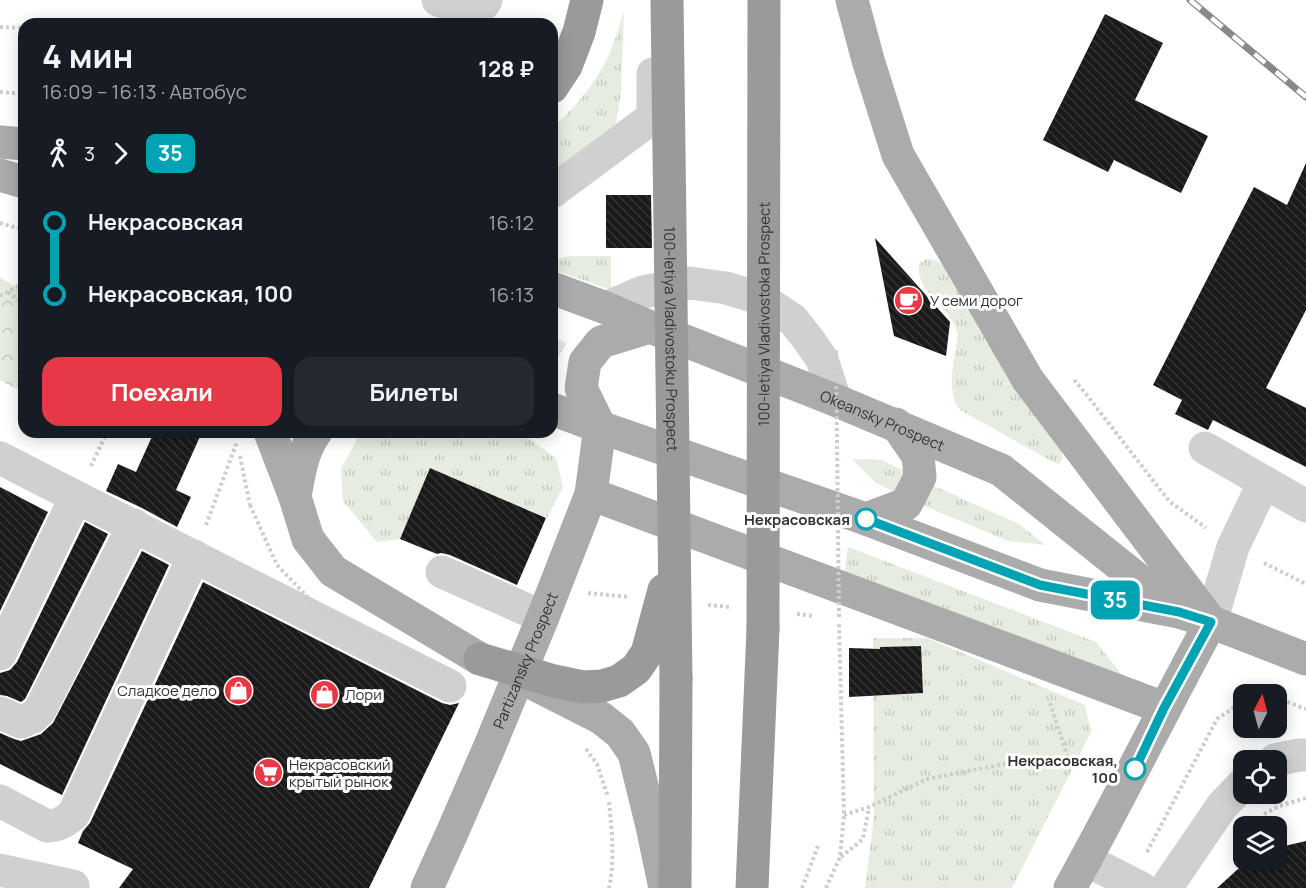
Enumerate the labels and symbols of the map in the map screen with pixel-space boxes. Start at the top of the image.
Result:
street label: 100-letiya Vladivostoka Prospect [753,202,774,426]
street label: 100-letiya Vladivostoku Prospect [660,226,683,452]
cafe icon: У семи дорог [893,284,925,316]
place label: У семи дорог [930,290,1023,311]
street label: Okeansky Prospect [817,385,948,456]
marker: Некрасовская [855,508,877,530]
place label: Некрасовская [744,509,850,530]
line badge: 35 [1088,580,1142,620]
street label: Partizansky Prospect [488,589,562,732]
shop icon: Сладкое дело [222,674,254,706]
shop icon: Лори [308,678,340,710]
place label: Сладкое дело [117,680,217,701]
place label: Лори [345,684,382,705]
north arrow [1233,684,1287,738]
place label: Некрасовская, 100 [1007,750,1118,788]
place label: Некрасовский крытый рынок [289,754,390,792]
supermarket icon: Некрасовский крытый рынок [252,757,284,789]
marker: Некрасовская, 100 [1124,758,1146,780]

